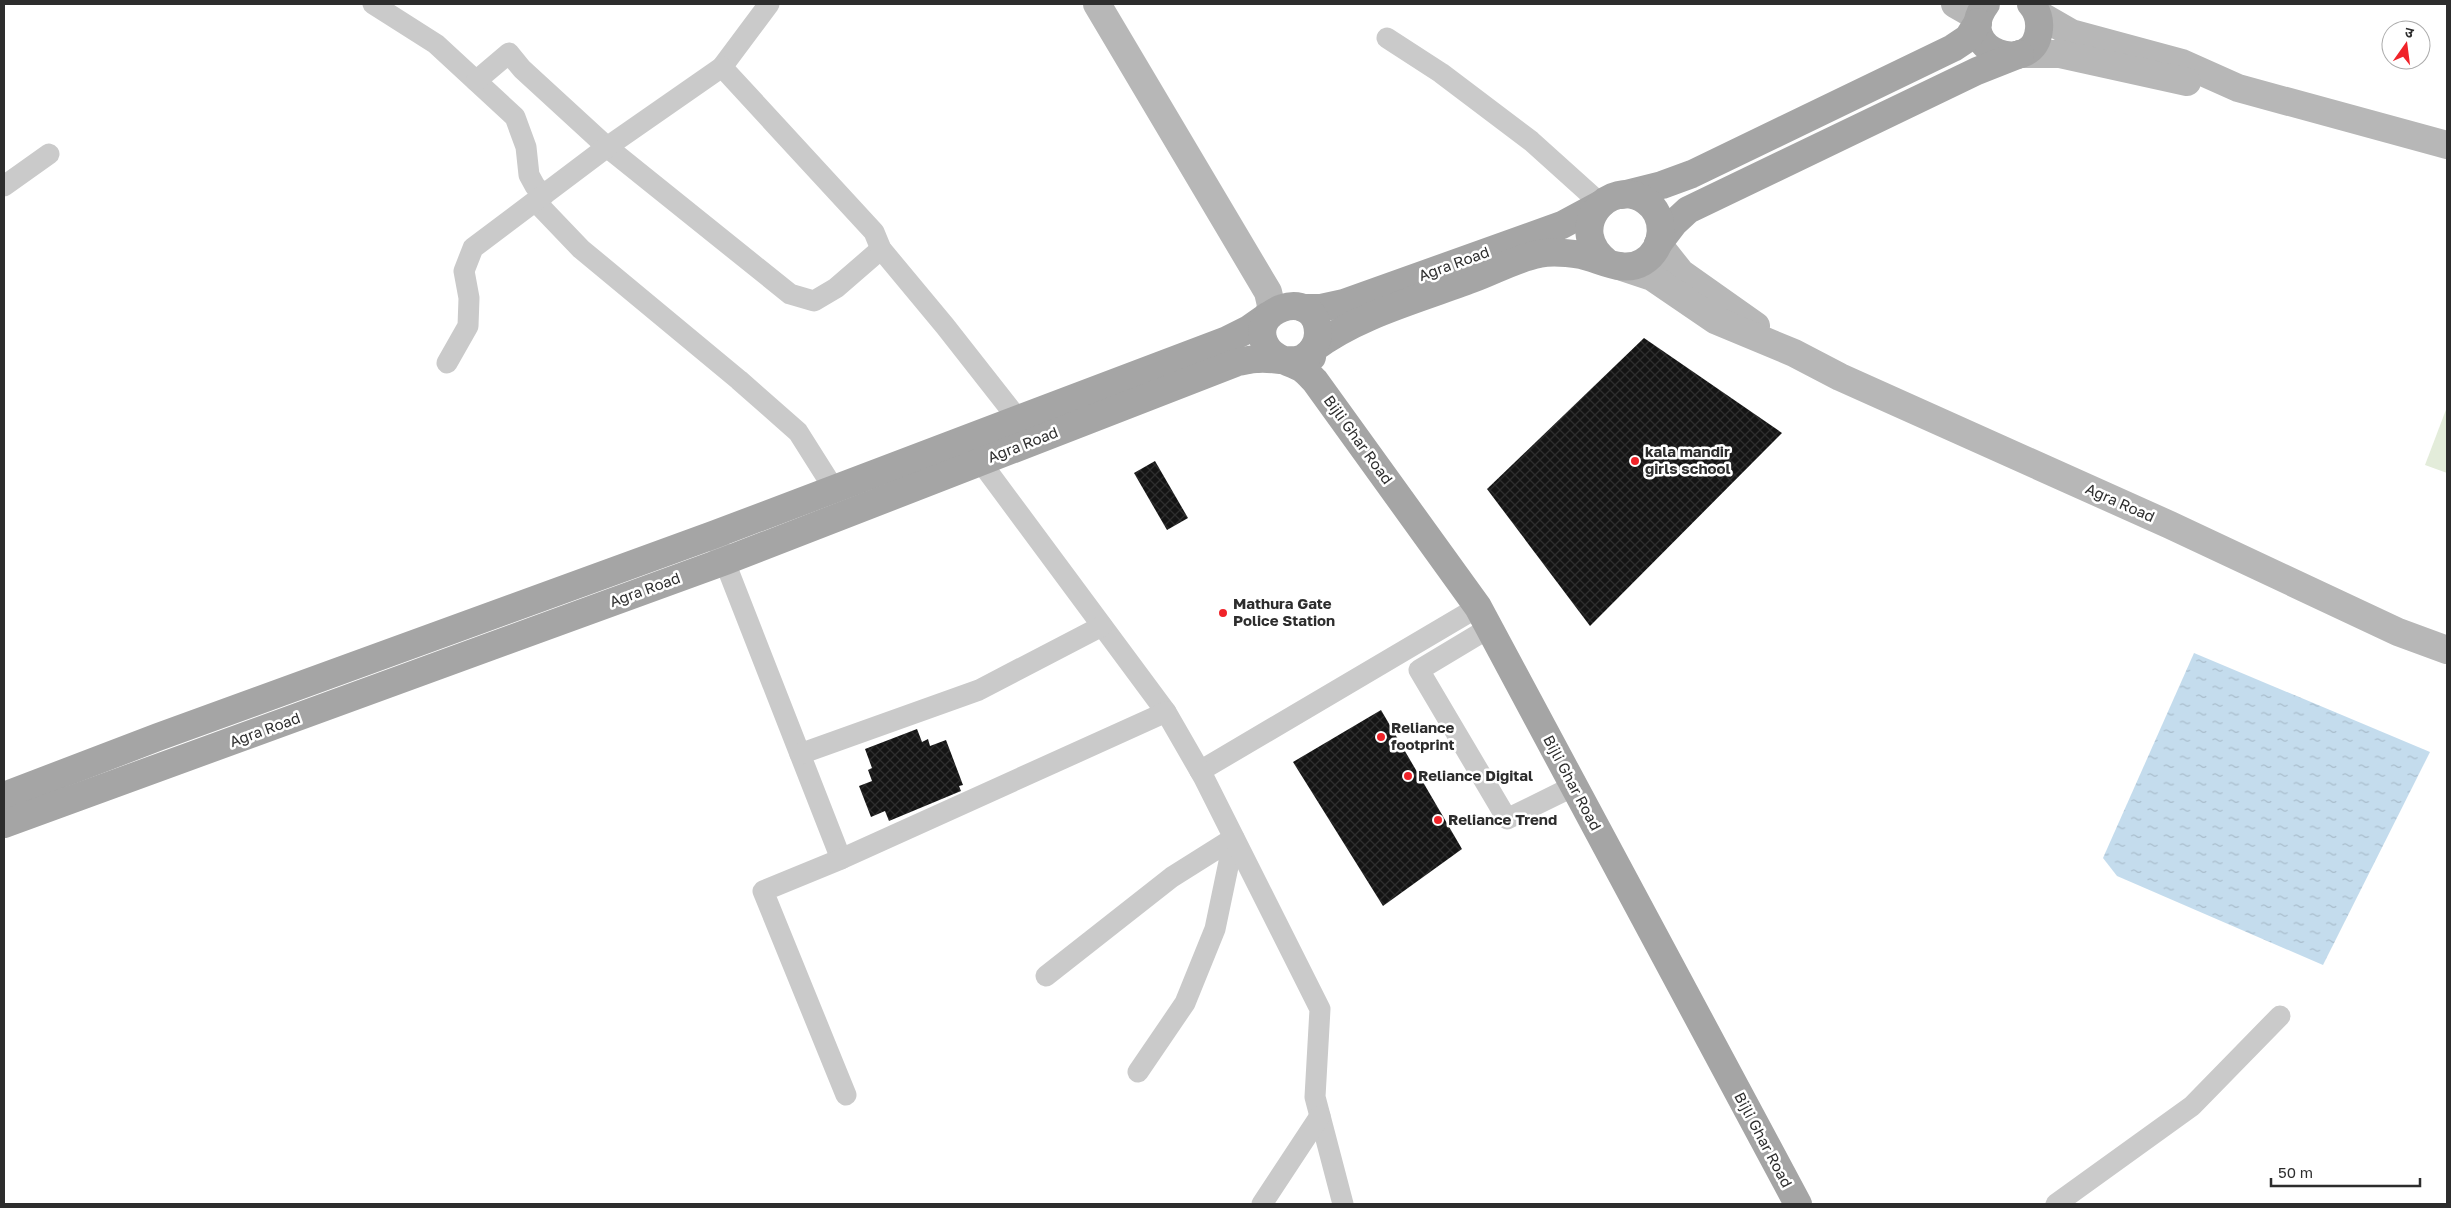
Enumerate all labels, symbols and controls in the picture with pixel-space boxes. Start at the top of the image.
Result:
north arrow [2381,20,2431,70]
text: उ [2403,23,2416,41]
street label: Agra Road [1416,242,1491,284]
street label: Bijli Ghar Road [1321,392,1397,487]
street label: Agra Road [985,422,1060,466]
place label: kala mandir girls school [1645,442,1730,477]
marker: kala mandir girls school [1629,455,1641,467]
street label: Agra Road [2083,479,2158,525]
street label: Agra Road [607,568,682,610]
place label: Mathura Gate Police Station [1233,594,1335,629]
marker: Mathura Gate Police Station [1217,607,1229,619]
street label: Agra Road [227,708,302,750]
place label: Reliance footprint [1391,718,1455,753]
marker: Reliance footprint [1375,731,1387,743]
street label: Bijli Ghar Road [1540,732,1606,833]
place label: Reliance Digital [1418,766,1533,784]
marker: Reliance Digital [1402,770,1414,782]
place label: Reliance Trend [1448,810,1557,828]
marker: Reliance Trend [1432,814,1444,826]
street label: Bijli Ghar Road [1731,1089,1797,1190]
scale bar [2271,1156,2420,1188]
text: 50 m [2278,1163,2313,1181]

